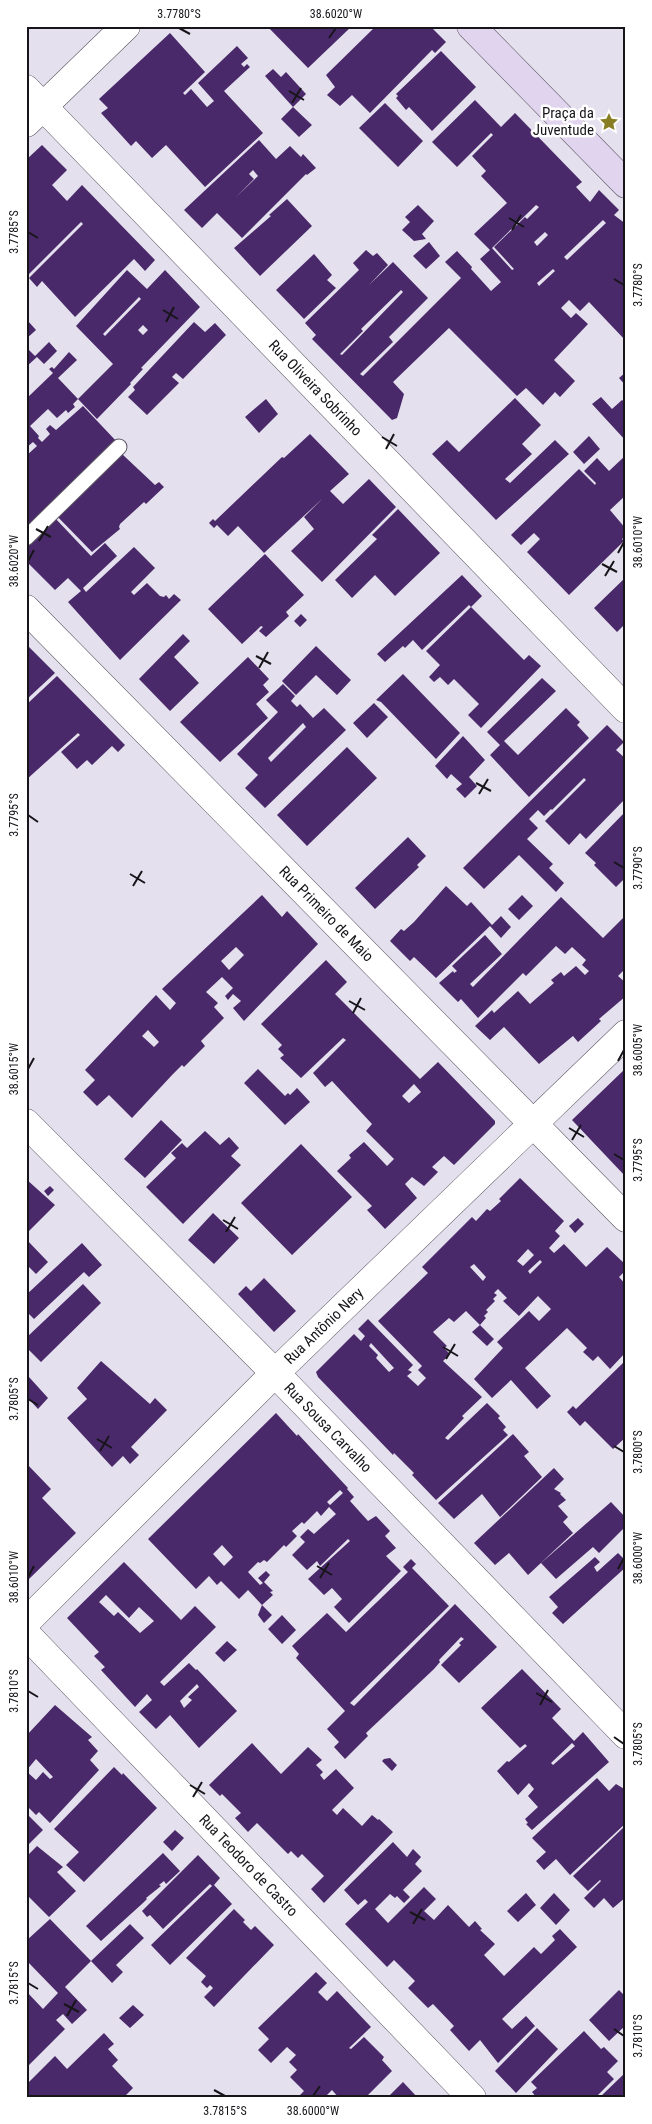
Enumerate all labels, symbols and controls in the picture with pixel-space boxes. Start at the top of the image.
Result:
text: 3.7780°S [157,7,201,21]
text: 38.6020°W [310,7,362,21]
place label: Praça da Juventude [533,104,594,139]
place icon: Praça da Juventude [598,111,620,133]
text: 3.7785°S [7,210,21,254]
text: 3.7780°S [631,263,645,307]
street label: Rua Oliveira Sobrinho [265,336,366,440]
text: 38.6010°W [631,516,645,568]
text: 38.6020°W [7,535,21,587]
text: 3.7795°S [7,793,21,837]
text: 3.7790°S [631,846,645,890]
street label: Rua Primeiro de Maio [275,862,377,965]
text: 38.6005°W [631,1024,645,1076]
text: 38.6015°W [7,1043,21,1095]
text: 3.7795°S [631,1138,645,1182]
street label: Rua Antônio Nery [281,1284,367,1368]
text: 3.7805°S [7,1377,21,1421]
street label: Rua Sousa Carvalho [280,1379,376,1476]
text: 3.7800°S [631,1430,645,1474]
text: 38.6000°W [631,1532,645,1584]
text: 38.6010°W [7,1551,21,1603]
text: 3.7810°S [7,1669,21,1713]
text: 3.7805°S [631,1722,645,1766]
street label: Rua Teodoro de Castro [195,1811,302,1920]
text: 3.7815°S [7,1961,21,2005]
text: 3.7810°S [631,2014,645,2058]
text: 3.7815°S [203,2104,247,2118]
text: 38.6000°W [287,2104,339,2118]

